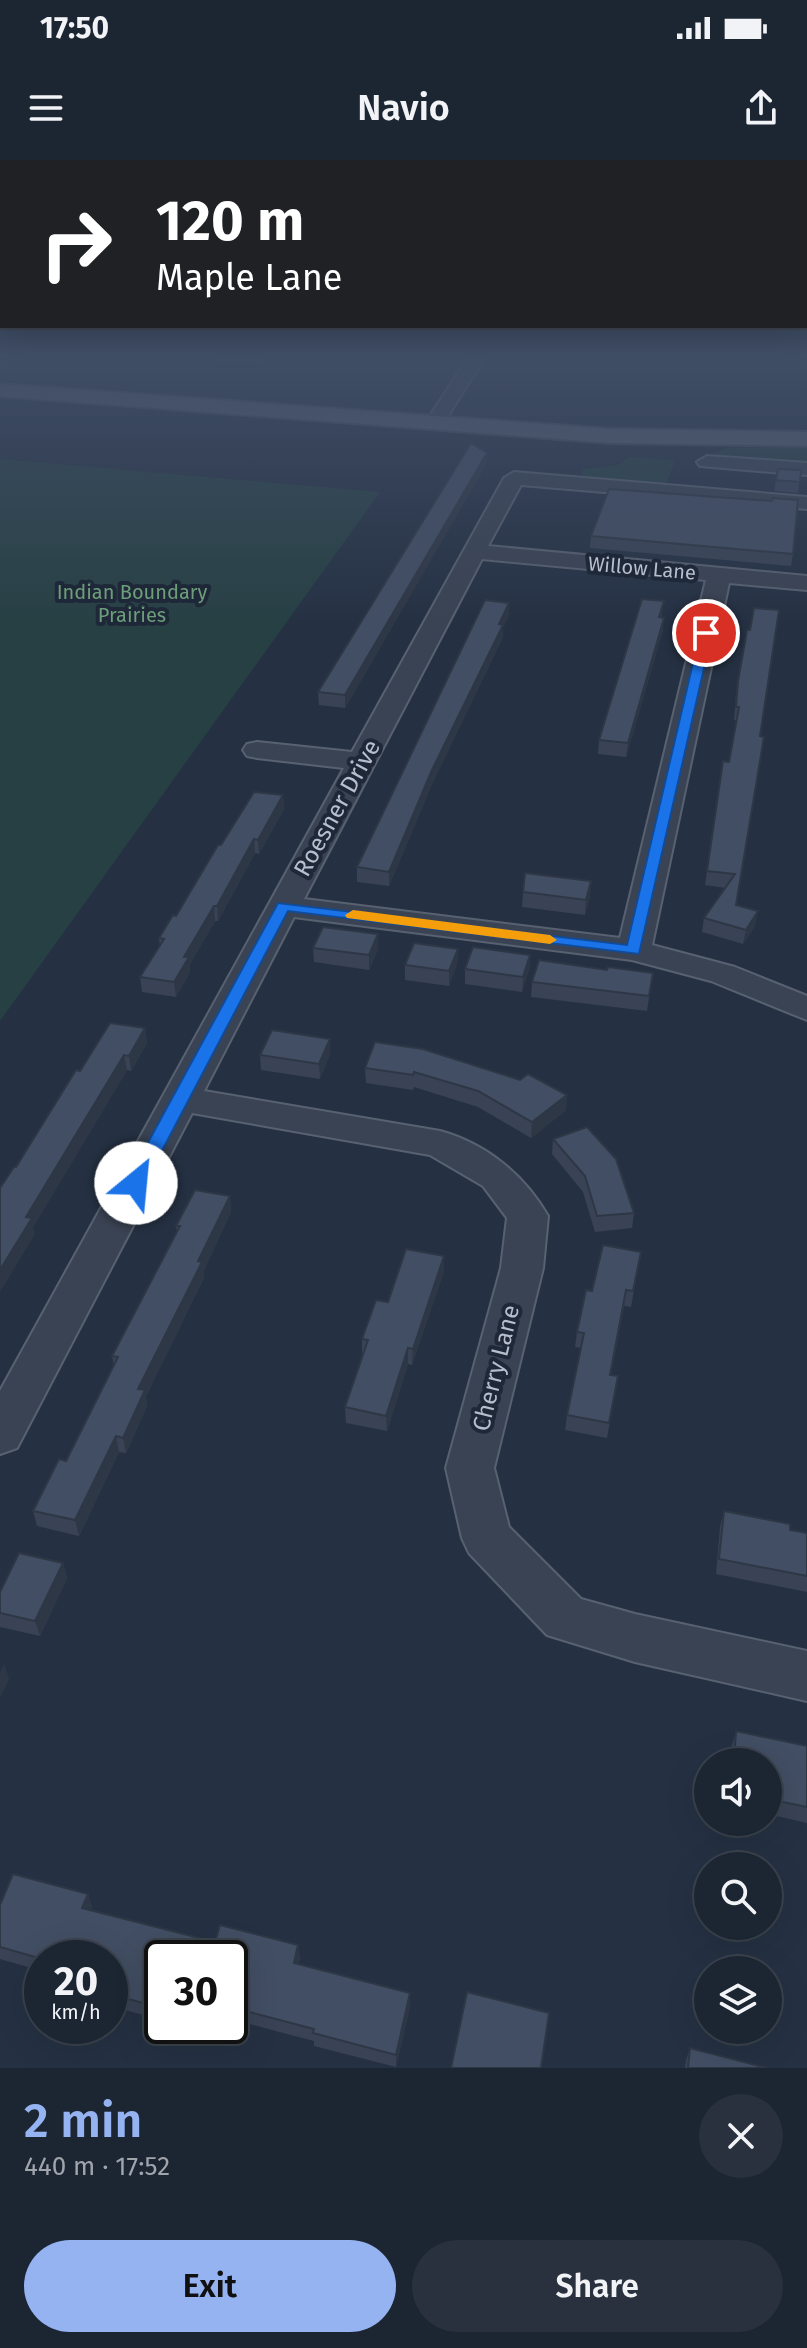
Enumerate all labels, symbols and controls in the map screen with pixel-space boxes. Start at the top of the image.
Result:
text: 17:50 [40,10,109,46]
icon: menu [24,86,68,130]
text: Navio [357,86,450,130]
icon: share [739,86,783,130]
text: 120 m [156,188,304,255]
icon: right [24,192,128,296]
text: Maple Lane [156,256,342,300]
street label: Willow Lane [587,551,697,585]
park label: Indian Boundary Prairies [57,580,208,627]
pin [672,599,740,667]
icon: arrive [684,611,728,655]
street label: Roesner Drive [288,735,386,881]
position arrow [94,1141,178,1225]
street label: Cherry Lane [467,1302,525,1434]
map controls [694,1748,782,2044]
button: sound [694,1748,782,1836]
button: search [694,1852,782,1940]
speed limit sign: 30 [144,1940,248,2044]
button: layers [694,1956,782,2044]
text: 20 [54,1958,98,2006]
text: km/h [51,2000,101,2024]
text: 2 min [24,2092,142,2150]
button: close [699,2094,783,2178]
text: 440 m · 17:52 [24,2151,170,2182]
button: Exit [24,2240,396,2332]
button: Share [412,2240,783,2332]

